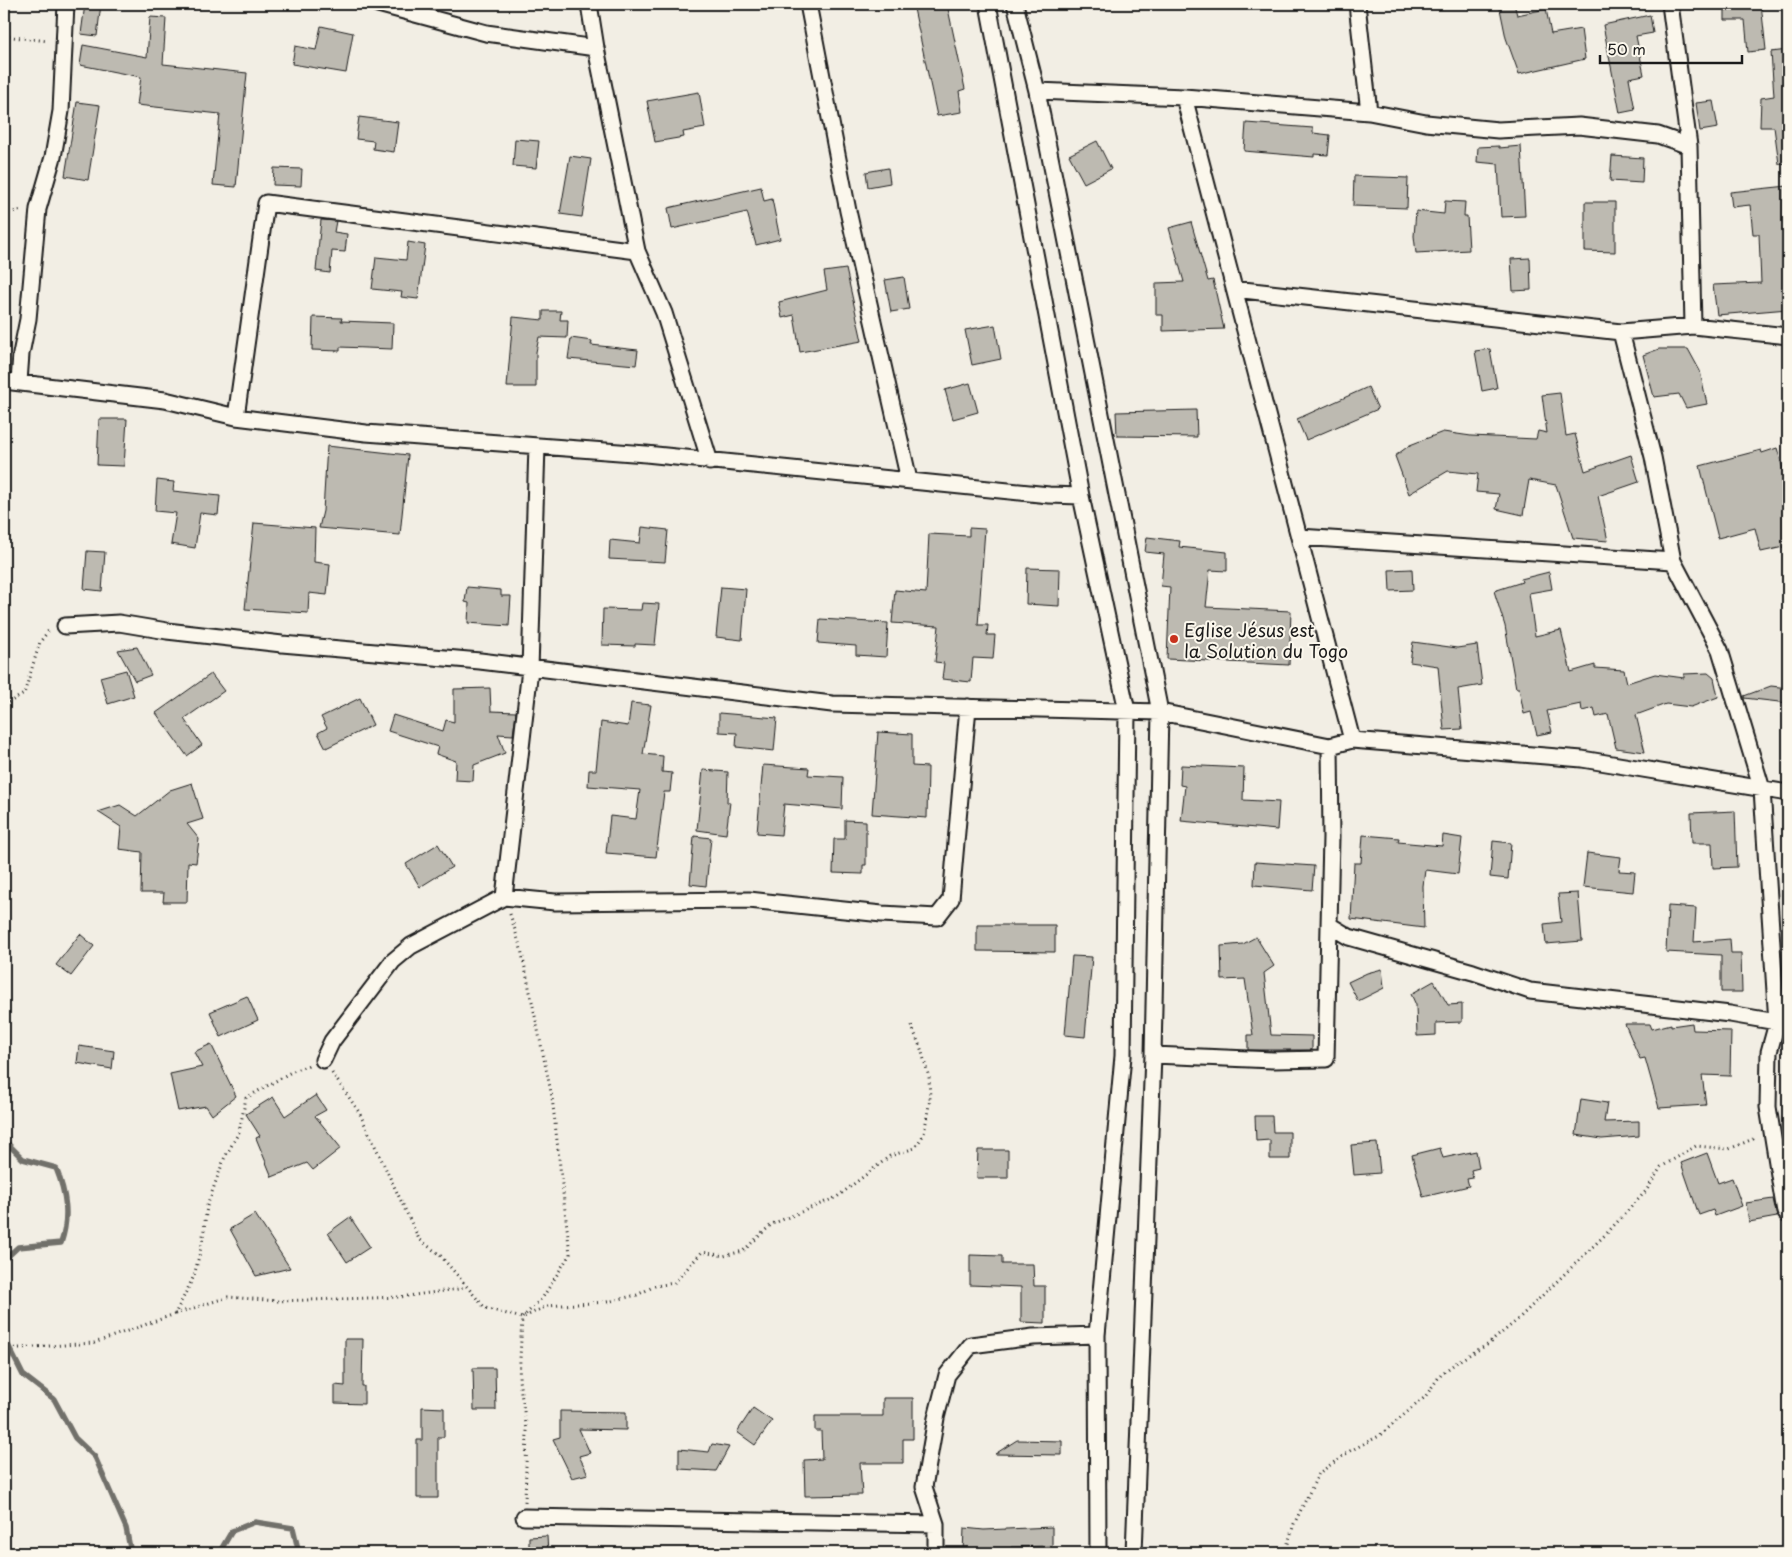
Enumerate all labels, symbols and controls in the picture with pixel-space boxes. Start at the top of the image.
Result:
scale bar [1600,32,1742,64]
text: 50 m [1607,37,1646,60]
place label: Eglise Jésus est la Solution du Togo [1184,616,1348,664]
marker: Eglise Jésus est la Solution du Togo [1168,633,1180,645]

